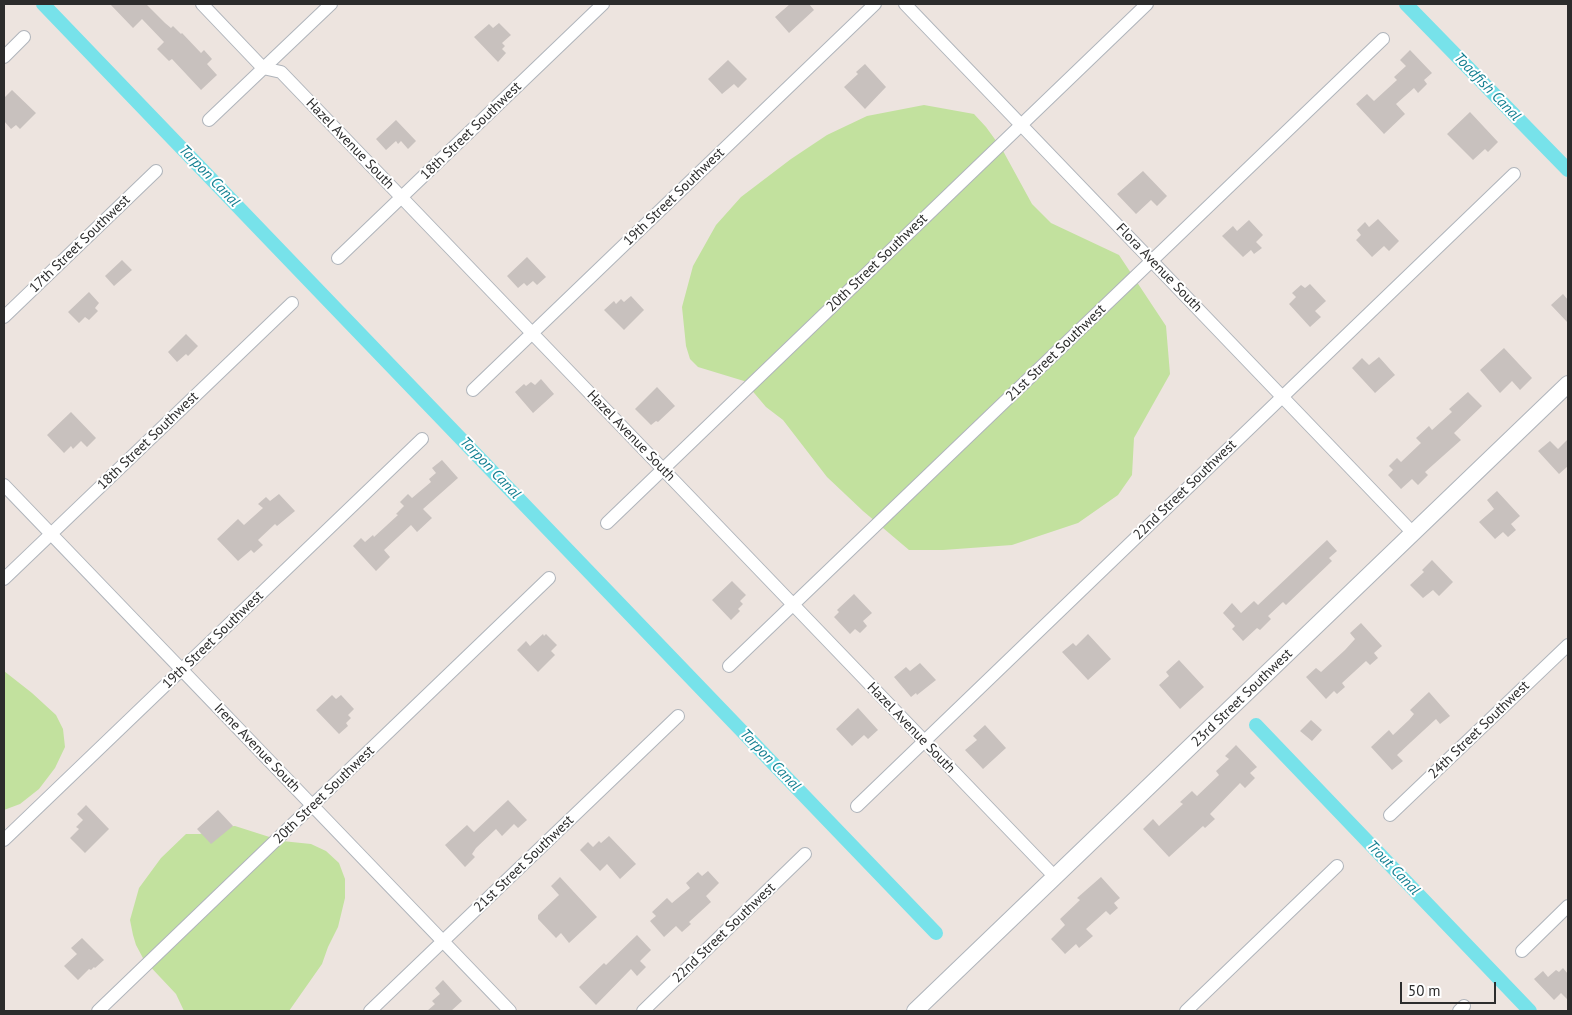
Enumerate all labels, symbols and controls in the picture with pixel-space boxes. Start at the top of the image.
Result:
water label: Toadfish Canal [1450,49,1524,125]
street label: 18th Street Southwest [417,79,525,183]
street label: Hazel Avenue South [302,95,398,193]
water label: Tarpon Canal [175,141,243,211]
street label: 19th Street Southwest [620,145,728,249]
street label: 17th Street Southwest [26,192,134,296]
street label: 20th Street Southwest [823,211,931,315]
street label: Flora Avenue South [1112,220,1206,316]
street label: 21st Street Southwest [1003,301,1109,405]
street label: Hazel Avenue South [583,387,679,485]
street label: 18th Street Southwest [94,389,202,493]
water label: Tarpon Canal [456,433,524,503]
street label: 22nd Street Southwest [1130,437,1240,543]
street label: 19th Street Southwest [159,588,267,692]
street label: 23rd Street Southwest [1188,646,1296,750]
street label: 24th Street Southwest [1425,678,1533,782]
street label: Hazel Avenue South [863,679,959,777]
street label: Irene Avenue South [210,700,304,796]
water label: Tarpon Canal [736,725,804,795]
street label: 20th Street Southwest [270,743,378,847]
street label: 21st Street Southwest [471,812,577,916]
water label: Trout Canal [1363,837,1423,899]
street label: 22nd Street Southwest [669,880,779,986]
scale bar [1402,972,1498,1004]
text: 50 m [1408,981,1441,1000]

